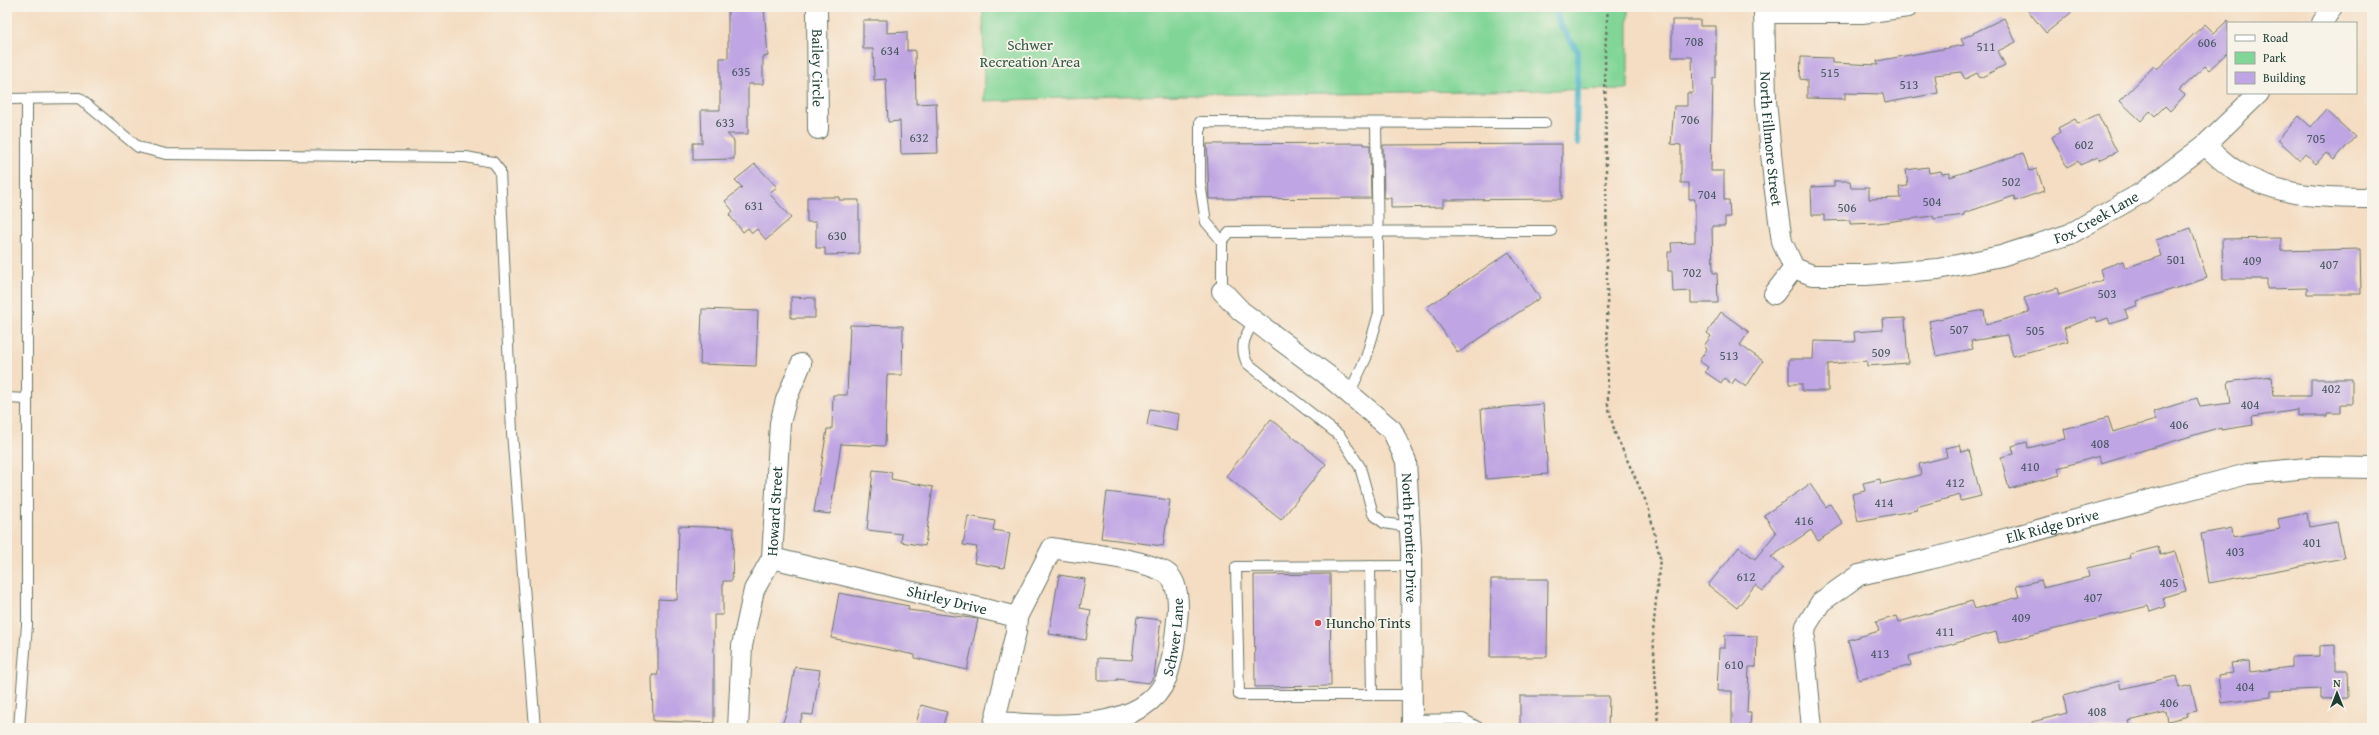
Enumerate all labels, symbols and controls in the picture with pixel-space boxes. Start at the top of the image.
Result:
legend [2227,22,2357,94]
street label: Bailey Circle [807,29,829,107]
text: Road [2263,29,2289,46]
house number: 708 [1685,32,1703,51]
house number: 606 [2198,33,2216,52]
park label: Schwer Recreation Area [980,34,1080,72]
house number: 511 [1977,37,1995,56]
house number: 634 [881,41,899,60]
text: Park [2263,49,2287,66]
house number: 635 [732,62,750,81]
house number: 515 [1821,63,1839,82]
text: Building [2263,69,2306,86]
street label: North Fillmore Street [1755,71,1788,208]
house number: 513 [1900,75,1918,94]
house number: 706 [1681,110,1699,129]
house number: 633 [716,113,734,132]
house number: 632 [910,128,928,147]
house number: 705 [2307,129,2325,148]
house number: 602 [2075,135,2093,154]
house number: 502 [2002,172,2020,191]
house number: 704 [1698,185,1716,204]
street label: Fox Creek Lane [2051,186,2142,248]
house number: 504 [1923,192,1941,211]
house number: 631 [745,196,763,215]
house number: 506 [1838,198,1856,217]
house number: 630 [828,226,846,245]
house number: 501 [2167,250,2185,269]
house number: 409 [2243,251,2261,270]
house number: 407 [2320,255,2338,274]
house number: 702 [1683,263,1701,282]
house number: 503 [2098,284,2116,303]
house number: 507 [1950,320,1968,339]
house number: 505 [2026,321,2044,340]
house number: 509 [1872,343,1890,362]
house number: 513 [1720,346,1738,365]
house number: 402 [2322,379,2340,398]
house number: 404 [2241,395,2259,414]
house number: 406 [2170,415,2188,434]
house number: 408 [2091,434,2109,453]
house number: 410 [2021,457,2039,476]
street label: Howard Street [761,465,787,557]
street label: North Frontier Drive [1397,472,1422,603]
house number: 412 [1946,473,1964,492]
house number: 414 [1875,493,1893,512]
street label: Elk Ridge Drive [2004,503,2101,548]
house number: 416 [1795,511,1813,530]
house number: 401 [2303,533,2321,552]
house number: 403 [2226,542,2244,561]
house number: 612 [1737,567,1755,586]
house number: 405 [2160,573,2178,592]
street label: Shirley Drive [905,580,989,619]
house number: 407 [2084,588,2102,607]
street label: Schwer Lane [1157,597,1188,679]
house number: 409 [2012,608,2030,627]
place label: Huncho Tints [1326,612,1411,633]
marker: Huncho Tints [1313,618,1323,628]
house number: 411 [1936,622,1954,641]
house number: 413 [1871,644,1889,663]
house number: 610 [1725,655,1743,674]
north arrow [2317,673,2357,713]
text: N [2333,675,2341,691]
house number: 404 [2236,677,2254,696]
house number: 406 [2160,693,2178,712]
house number: 408 [2088,702,2106,721]

